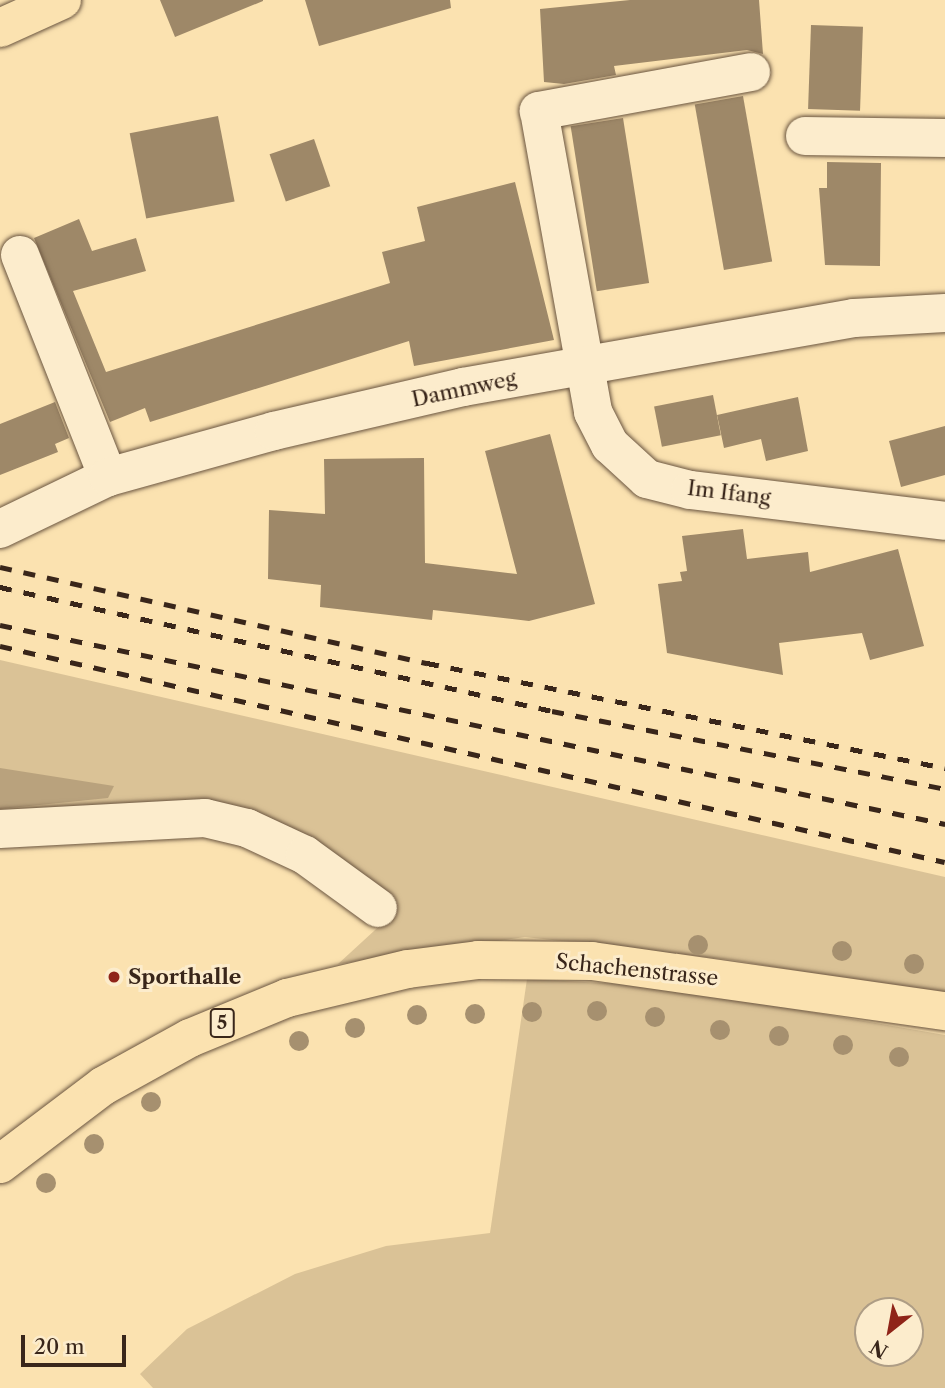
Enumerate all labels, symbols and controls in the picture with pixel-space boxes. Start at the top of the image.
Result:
street label: Dammweg [409,366,519,412]
street label: Im Ifang [686,475,772,511]
street label: Schachenstrasse [555,949,719,991]
place label: Sporthalle [128,964,241,990]
marker: Sporthalle [106,969,122,985]
road number: 5 [210,1007,234,1038]
north arrow [854,1297,924,1367]
scale bar [24,1322,130,1366]
text: 20 m [34,1334,85,1359]
text: N [866,1335,892,1363]

